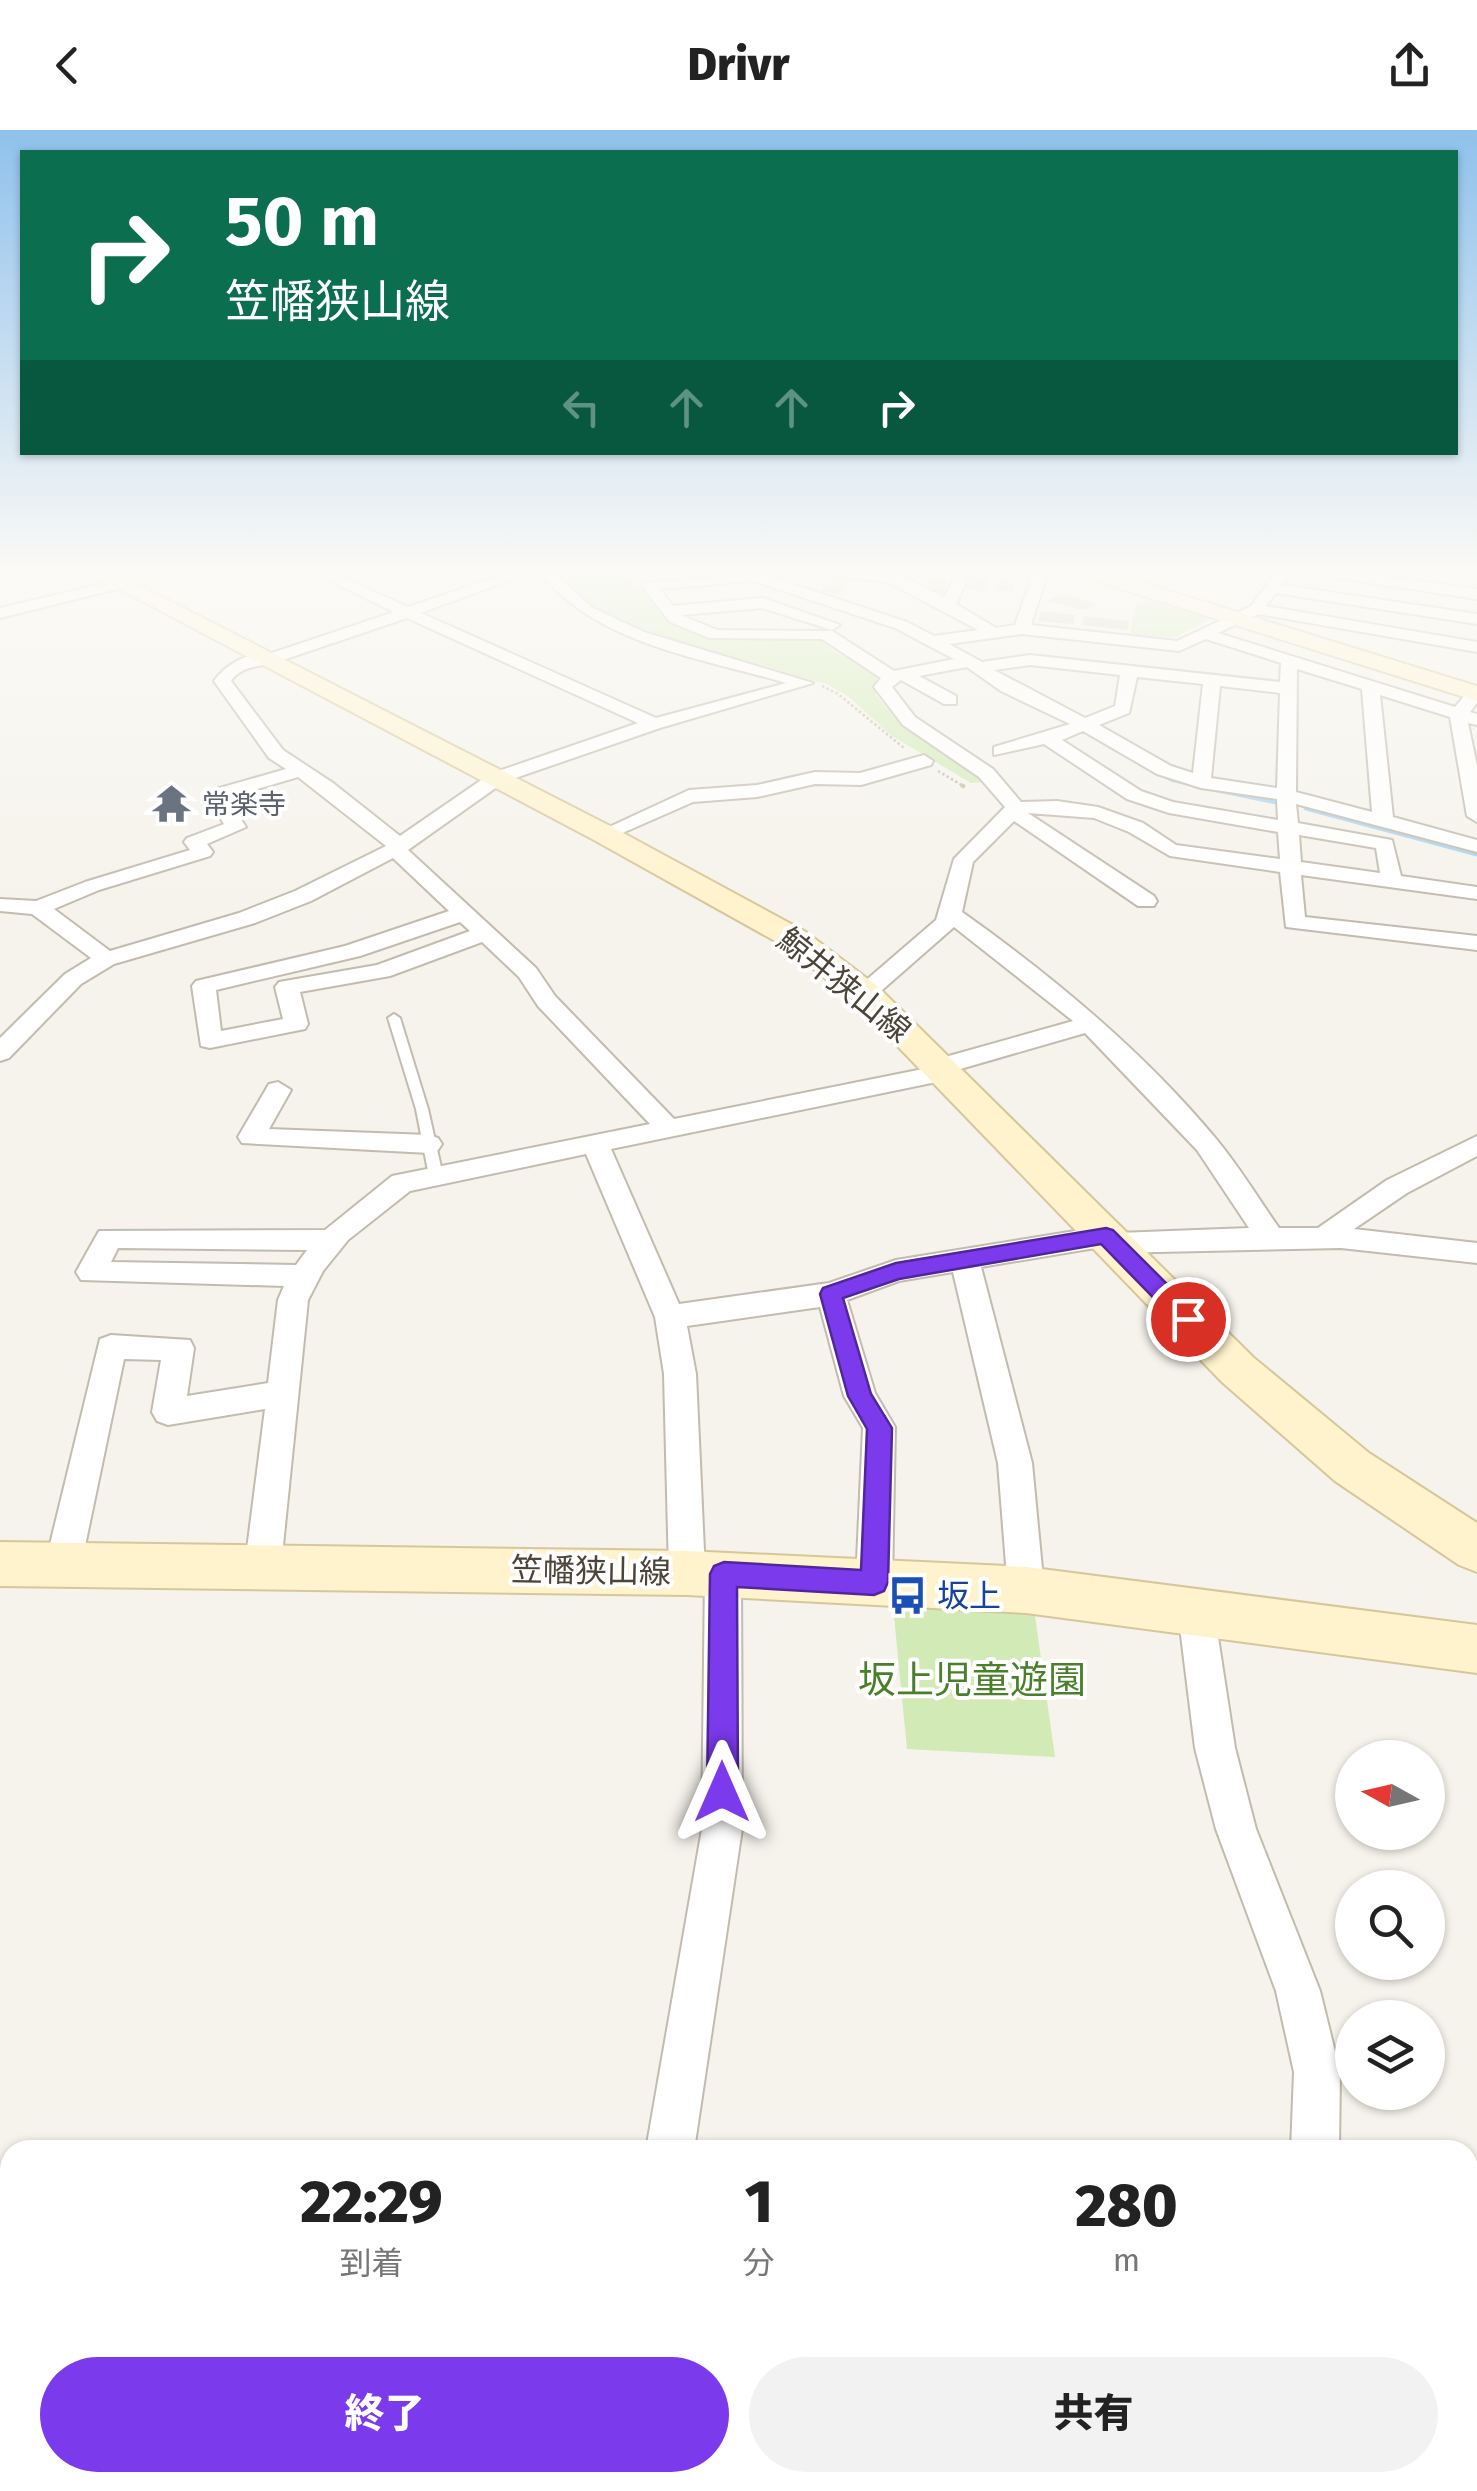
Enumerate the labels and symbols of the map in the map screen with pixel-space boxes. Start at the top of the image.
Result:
temple icon: 常楽寺 [151,783,193,825]
place label: 常楽寺 [202,788,286,821]
street label: 鯨井狭山線 [770,920,918,1050]
pin [1146,1277,1231,1362]
street label: 笠幡狭山線 [511,1551,671,1591]
bus stop icon: 坂上 [886,1575,928,1617]
place label: 坂上 [937,1577,1001,1615]
park label: 坂上児童遊園 [858,1657,1086,1703]
position arrow [670,1740,774,1844]
north arrow [1335,1740,1445,1850]

